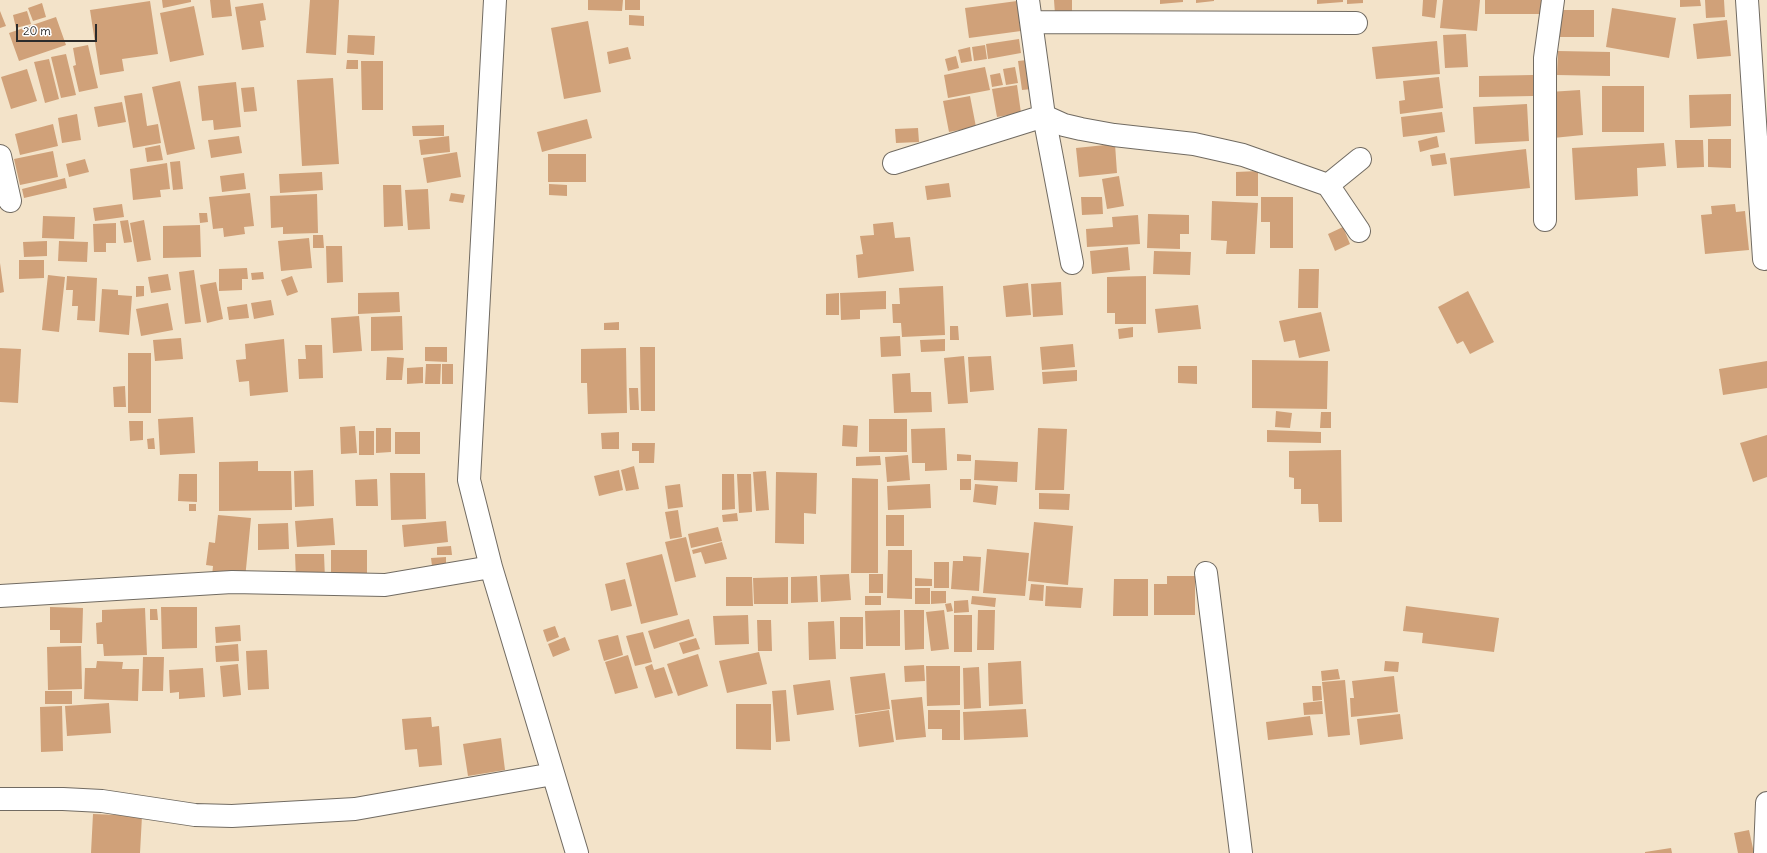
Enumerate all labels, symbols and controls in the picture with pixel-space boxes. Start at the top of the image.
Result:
scale bar [18,16,99,42]
text: 20 m [23,23,51,38]

